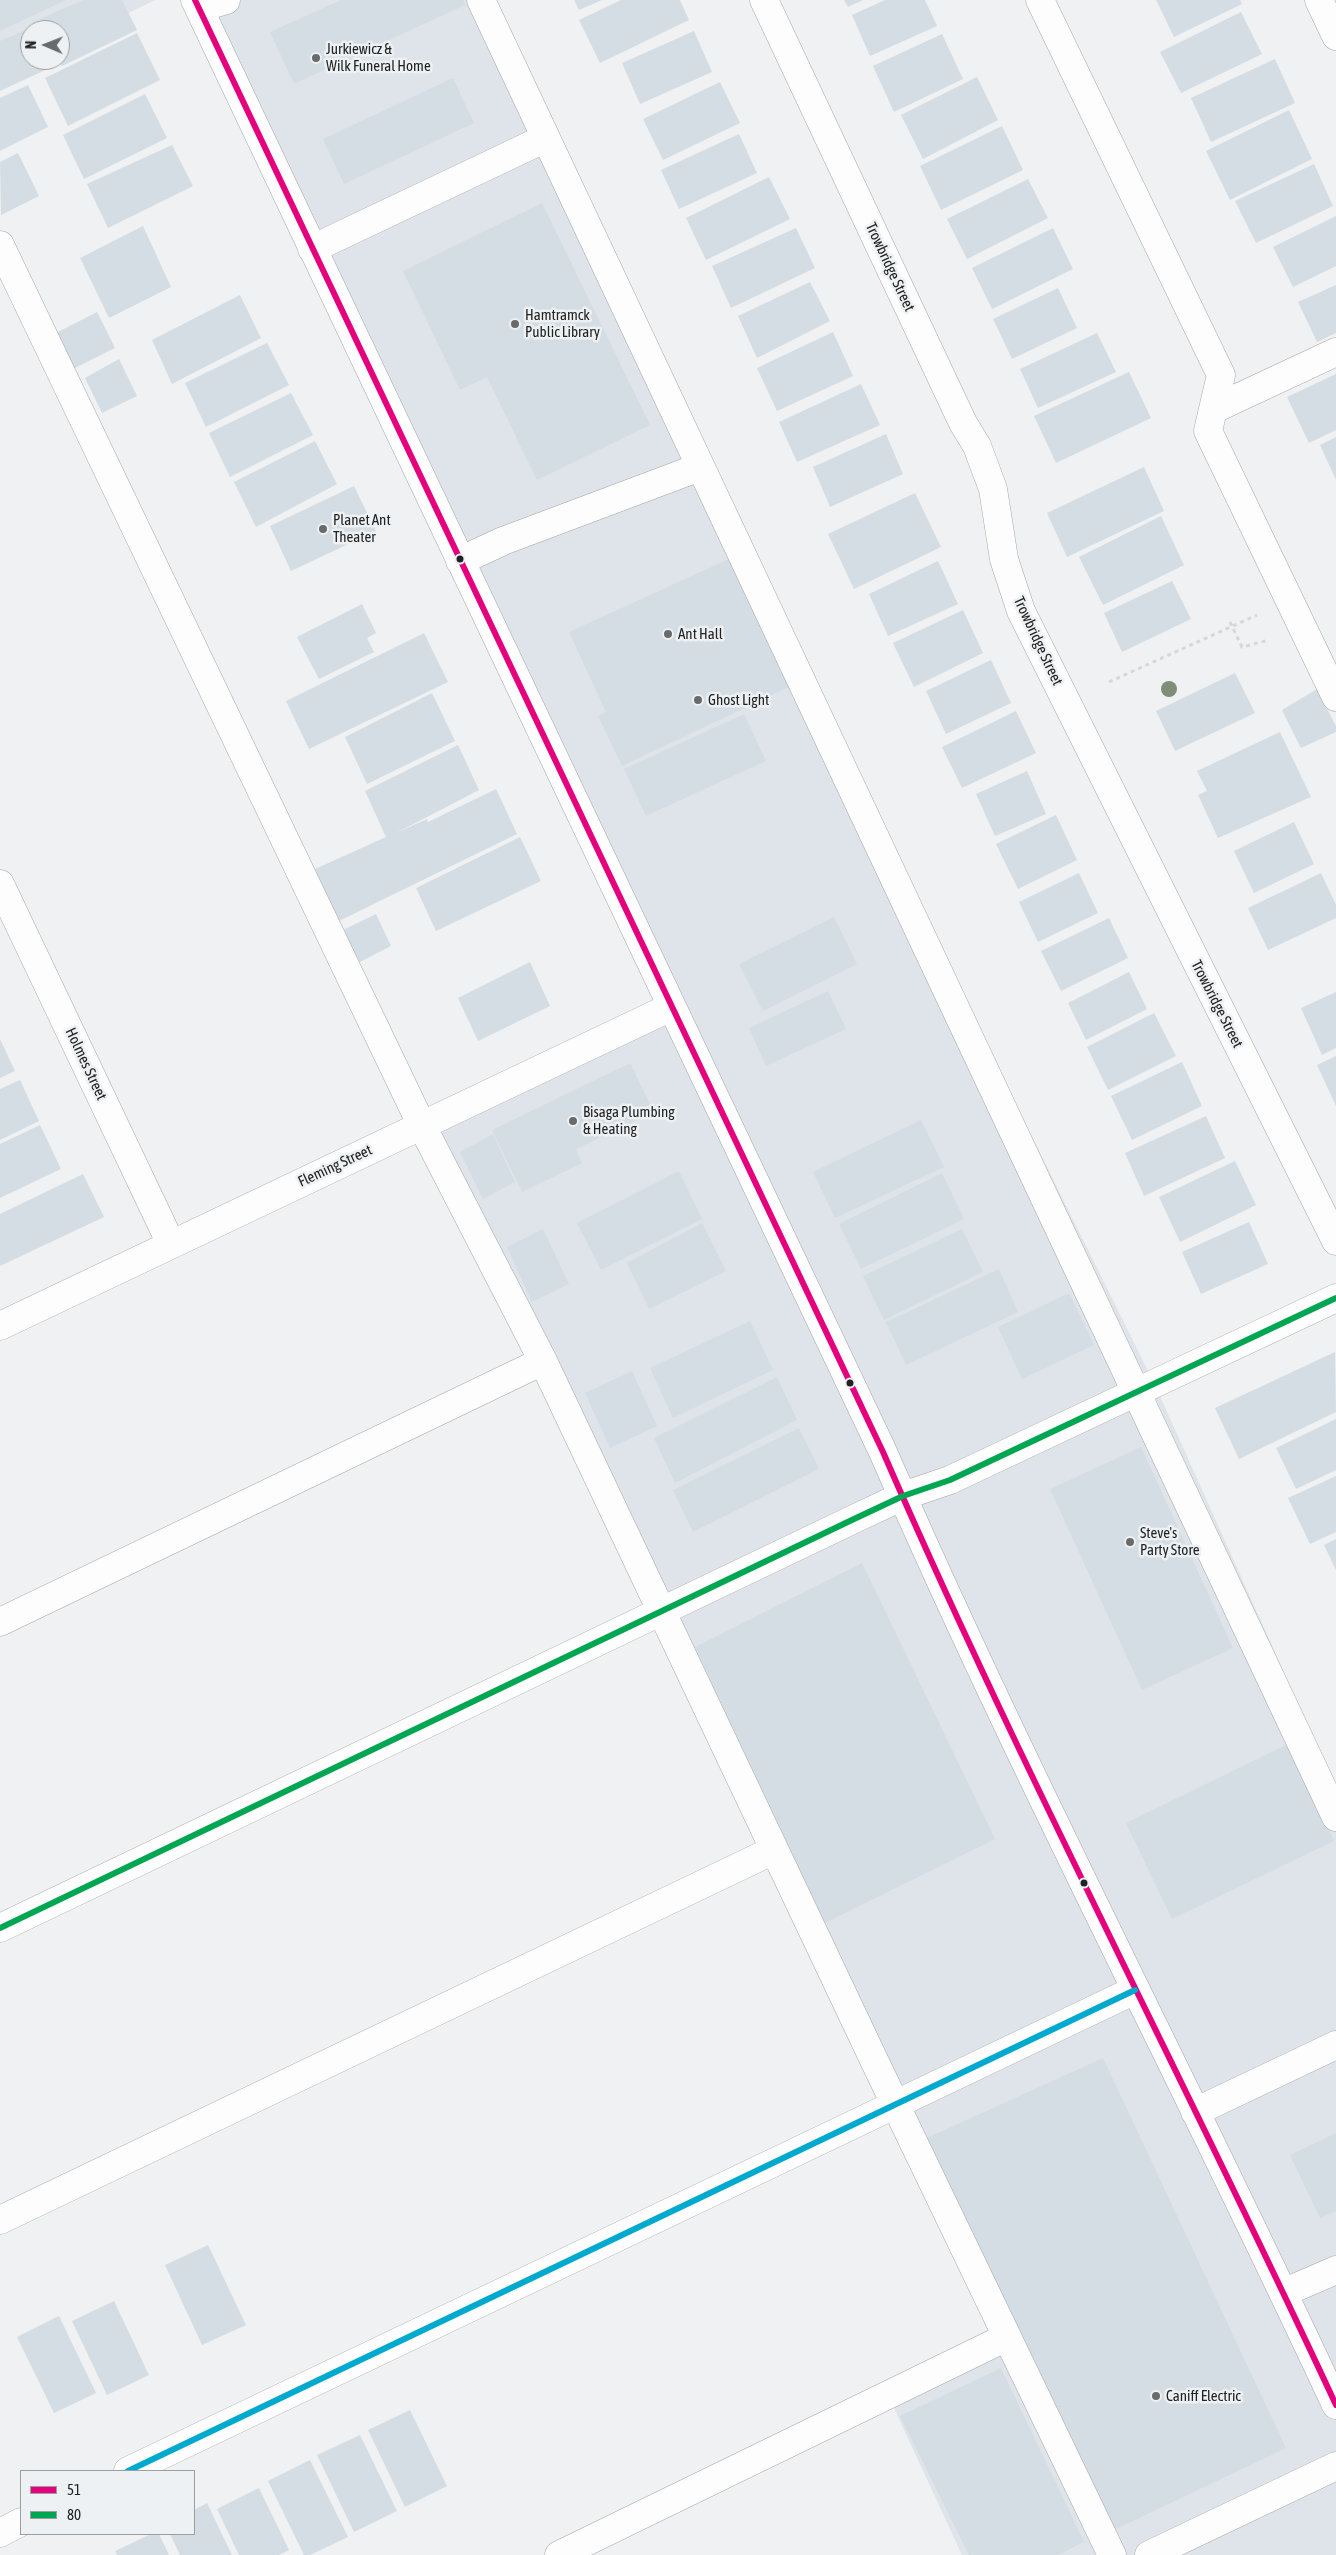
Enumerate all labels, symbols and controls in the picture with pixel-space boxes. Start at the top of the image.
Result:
north arrow [20,20,70,70]
text: N [23,40,39,49]
place label: Jurkiewicz & Wilk Funeral Home [326,40,431,75]
marker: Jurkiewicz & Wilk Funeral Home [310,52,322,64]
street label: Trowbridge Street [862,220,918,314]
place label: Hamtramck Public Library [525,306,600,341]
marker: Hamtramck Public Library [509,318,521,330]
place label: Planet Ant Theater [333,511,391,546]
marker: Planet Ant Theater [317,523,329,535]
unlabelled marker [455,554,465,564]
street label: Trowbridge Street [1010,594,1066,688]
place label: Ant Hall [678,625,723,643]
marker: Ant Hall [662,628,674,640]
place label: Ghost Light [708,691,769,709]
marker: Ghost Light [692,694,704,706]
street label: Trowbridge Street [1187,957,1247,1051]
street label: Holmes Street [61,1025,111,1103]
place label: Bisaga Plumbing & Heating [583,1103,675,1138]
marker: Bisaga Plumbing & Heating [567,1115,579,1127]
street label: Fleming Street [295,1141,375,1191]
unlabelled marker [845,1378,855,1388]
place label: Steve's Party Store [1140,1524,1200,1559]
marker: Steve's Party Store [1124,1536,1136,1548]
unlabelled marker [1079,1878,1089,1888]
place label: Caniff Electric [1166,2387,1241,2405]
marker: Caniff Electric [1150,2390,1162,2402]
legend [20,2470,195,2535]
text: 51 [67,2481,81,2498]
text: 80 [67,2506,81,2523]

